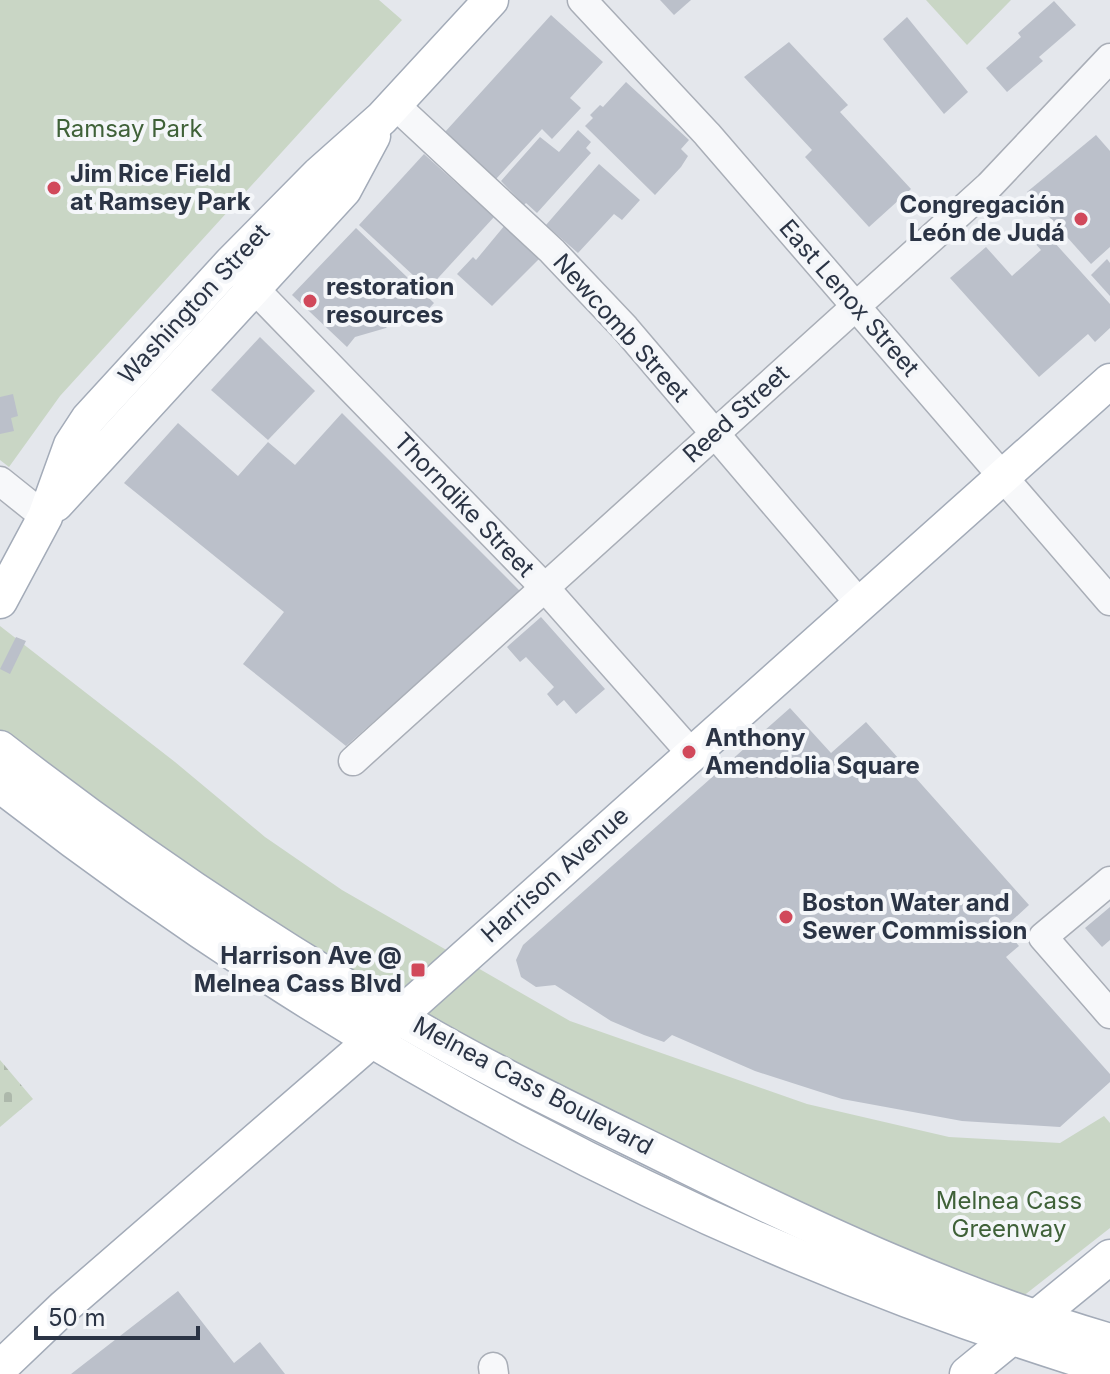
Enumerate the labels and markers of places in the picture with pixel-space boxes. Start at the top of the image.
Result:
place label: Jim Rice Field at Ramsey Park [70,159,251,216]
marker: Jim Rice Field at Ramsey Park [45,179,63,197]
place label: Congregación León de Judá [900,190,1065,247]
marker: Congregación León de Judá [1072,210,1090,228]
place label: restoration resources [326,272,455,329]
marker: restoration resources [301,292,319,310]
place label: Anthony Amendolia Square [705,723,920,780]
marker: Anthony Amendolia Square [680,743,698,761]
place label: Boston Water and Sewer Commission [802,888,1027,945]
marker: Boston Water and Sewer Commission [777,908,795,926]
place label: Harrison Ave @ Melnea Cass Blvd [194,941,402,998]
marker: Harrison Ave @ Melnea Cass Blvd [409,961,427,979]

